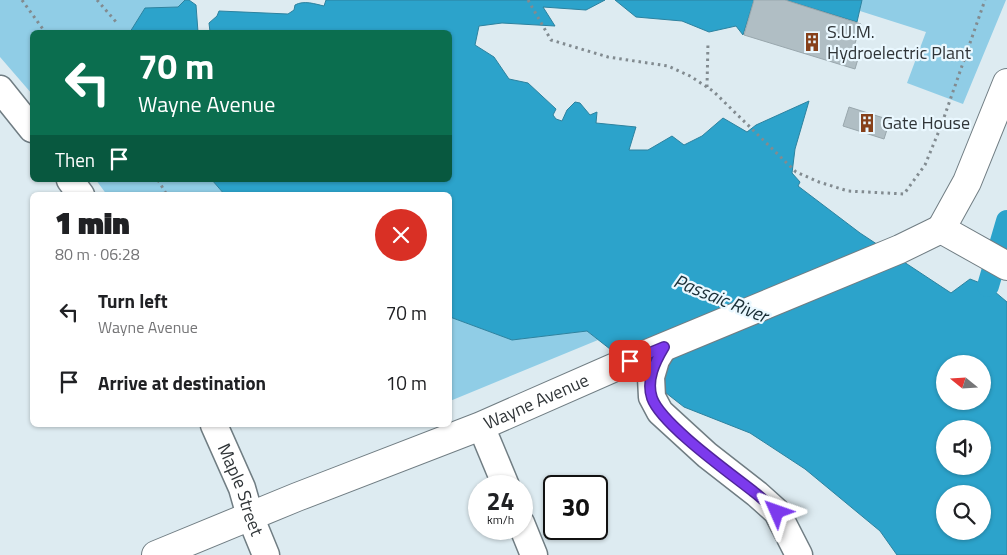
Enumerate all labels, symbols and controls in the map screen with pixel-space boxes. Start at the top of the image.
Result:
place label: S.U.M. Hydroelectric Plant [827,18,972,66]
building icon: S.U.M. Hydroelectric Plant [801,31,823,53]
text: 70 m [138,39,214,93]
icon: left [55,50,120,115]
text: Wayne Avenue [138,87,275,121]
place label: Gate House [882,109,970,136]
building icon: Gate House [856,112,878,134]
text: Then [55,145,95,174]
icon: arrive [105,145,133,173]
text: 1 min [55,200,130,246]
button: close [375,209,427,261]
text: 80 m · 06:28 [55,242,140,266]
water label: Passaic River [670,265,774,330]
text: Turn left [98,286,168,315]
icon: left [55,298,83,326]
text: 70 m [386,298,427,327]
text: Wayne Avenue [98,315,198,339]
pin [609,340,651,382]
icon: arrive [616,347,644,375]
north arrow [936,355,991,410]
map controls [936,355,991,540]
street label: Wayne Avenue [479,366,593,436]
icon: arrive [55,368,83,396]
text: Arrive at destination [98,368,266,397]
text: 10 m [386,368,427,397]
button: sound [936,420,991,475]
street label: Maple Street [211,439,271,541]
speed limit sign: 30 [543,475,608,540]
text: 24 [486,482,515,520]
position arrow [750,485,802,537]
button: search [936,485,991,540]
text: km/h [487,510,514,529]

